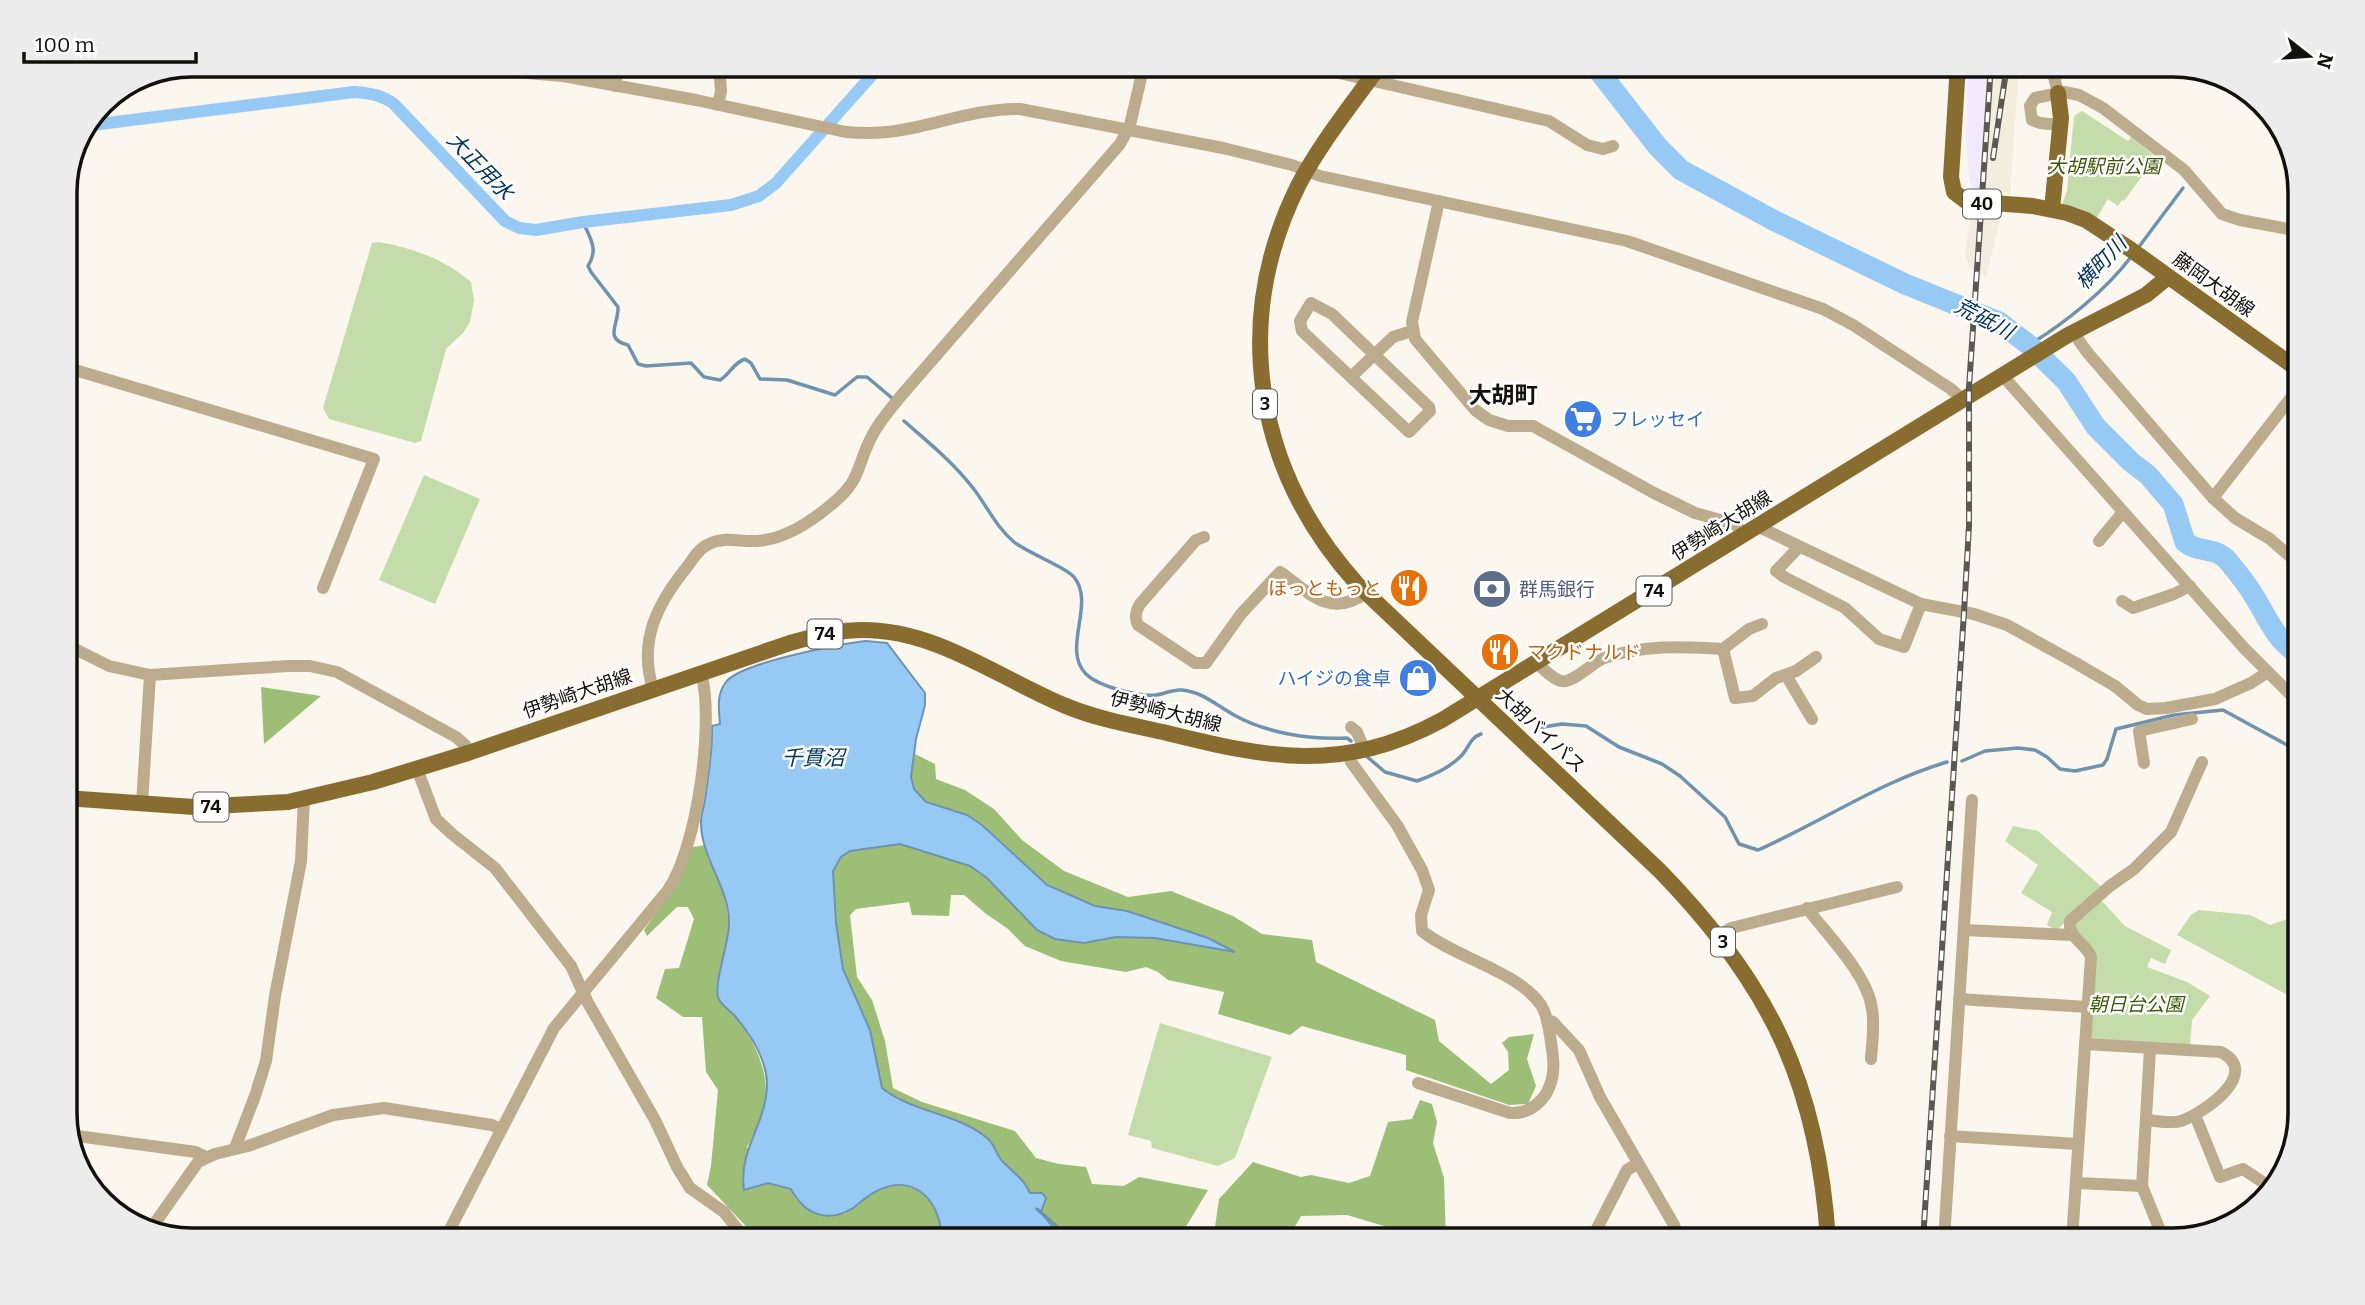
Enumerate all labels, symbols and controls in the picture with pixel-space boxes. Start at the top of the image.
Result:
scale bar [24,21,196,65]
north arrow [2274,21,2344,91]
text: 100 m [35,32,95,58]
text: N [2312,50,2338,72]
water label: 大正用水 [441,127,520,207]
park label: 大胡駅前公園 [2047,155,2164,178]
road number: 40 [1963,190,2001,218]
water label: 横町川 [2070,230,2133,295]
street label: 藤岡大胡線 [2169,247,2259,322]
water label: 荒砥川 [1950,293,2020,346]
district label: 大胡町 [1469,381,1538,409]
road number: 3 [1253,390,1277,418]
supermarket icon: フレッセイ [1562,398,1604,440]
place label: フレッセイ [1610,408,1705,431]
street label: 伊勢崎大胡線 [1667,485,1776,565]
restaurant icon: ほっともっと [1388,567,1430,609]
bank icon: 群馬銀行 [1471,568,1513,610]
road number: 74 [1636,576,1672,606]
place label: ほっともっと [1268,577,1382,600]
place label: 群馬銀行 [1519,578,1595,601]
road number: 74 [808,620,842,648]
restaurant icon: マクドナルド [1479,631,1521,673]
place label: マクドナルド [1527,641,1641,664]
shop icon: ハイジの食卓 [1397,657,1439,699]
street label: 伊勢崎大胡線 [520,664,635,723]
place label: ハイジの食卓 [1277,667,1391,690]
street label: 大胡バイパス [1491,683,1590,778]
street label: 伊勢崎大胡線 [1108,687,1224,736]
water label: 千貫沼 [782,745,847,771]
road number: 74 [194,792,228,822]
road number: 3 [1711,928,1735,957]
park label: 朝日台公園 [2088,993,2186,1016]

